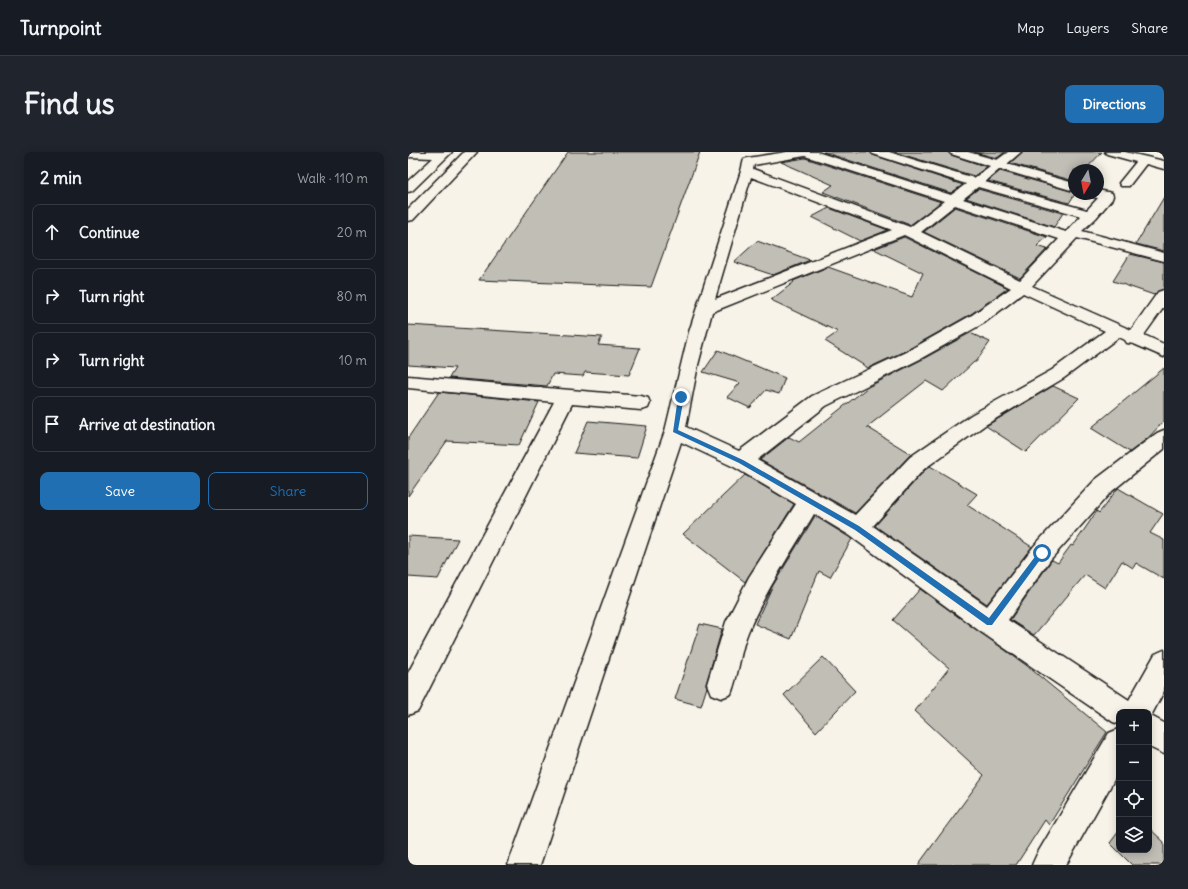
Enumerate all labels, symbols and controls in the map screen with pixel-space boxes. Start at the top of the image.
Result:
text: Turnpoint [20,16,101,40]
text: Map [1017,19,1044,37]
text: Layers [1066,19,1109,37]
text: Share [1131,19,1168,37]
button: Directions [1065,85,1164,123]
text: Find us [24,86,115,122]
north arrow [1068,164,1104,200]
text: 2 min [40,167,82,189]
text: Walk · 110 m [297,170,368,187]
icon: ahead [41,221,63,243]
text: Continue [79,223,140,242]
text: 20 m [337,224,367,241]
icon: right [41,285,63,307]
text: Turn right [79,287,144,306]
text: 80 m [336,288,367,305]
icon: right [41,349,63,371]
text: Turn right [79,351,144,370]
text: 10 m [339,352,367,369]
route end [672,388,690,406]
icon: arrive [41,413,63,435]
text: Arrive at destination [79,415,215,434]
button: Save [40,472,200,510]
button: Share [208,472,368,510]
route start [1033,544,1051,562]
map controls [1116,709,1152,853]
button: + [1116,709,1152,745]
button: − [1116,745,1152,781]
button: locate [1116,781,1152,817]
button: layers [1116,817,1152,853]

